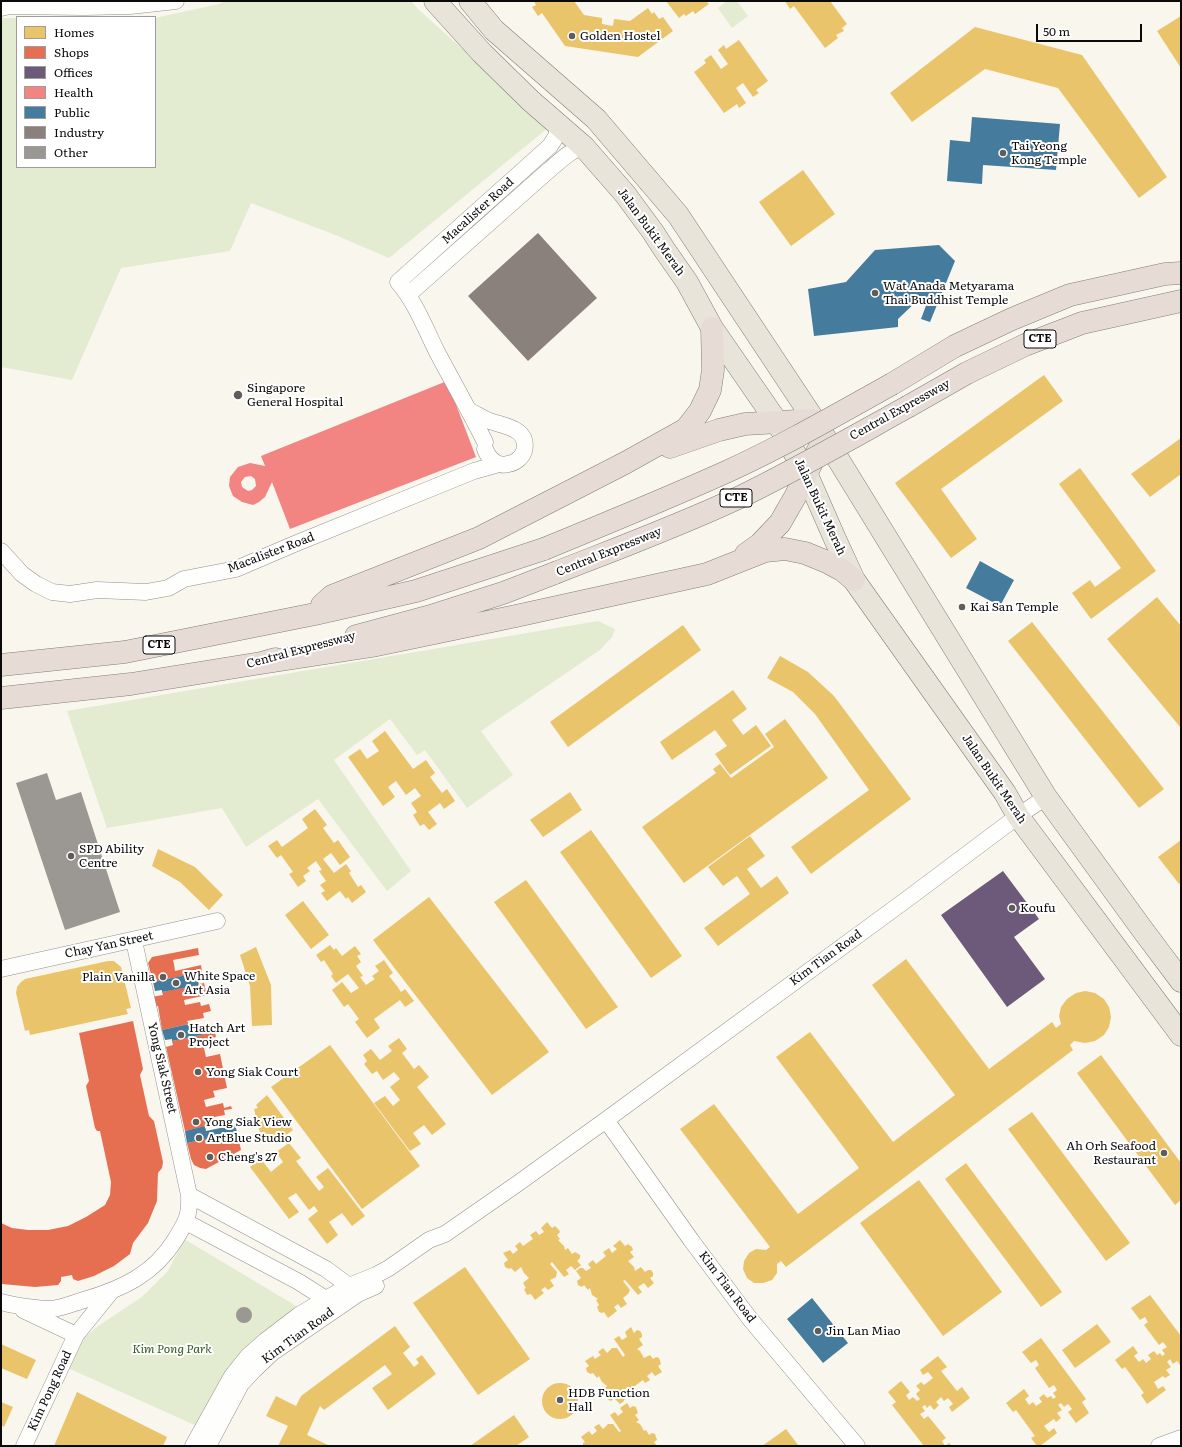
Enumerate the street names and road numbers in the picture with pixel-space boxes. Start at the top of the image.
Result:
street label: Macalister Road [439,175,517,247]
street label: Jalan Bukit Merah [614,185,688,279]
road number: CTE [1024,330,1056,348]
street label: Central Expressway [847,376,953,444]
street label: Jalan Bukit Merah [791,456,849,558]
road number: CTE [720,489,752,507]
street label: Central Expressway [554,524,664,580]
street label: Macalister Road [225,530,317,576]
street label: Central Expressway [245,629,357,671]
road number: CTE [143,636,175,654]
street label: Jalan Bukit Merah [959,731,1029,827]
street label: Kim Tian Road [787,927,865,989]
street label: Chay Yan Street [64,929,154,961]
street label: Yong Siak Street [145,1021,179,1115]
street label: Kim Tian Road [695,1248,759,1326]
street label: Kim Tian Road [259,1305,337,1367]
street label: Kim Pong Road [25,1348,75,1434]

